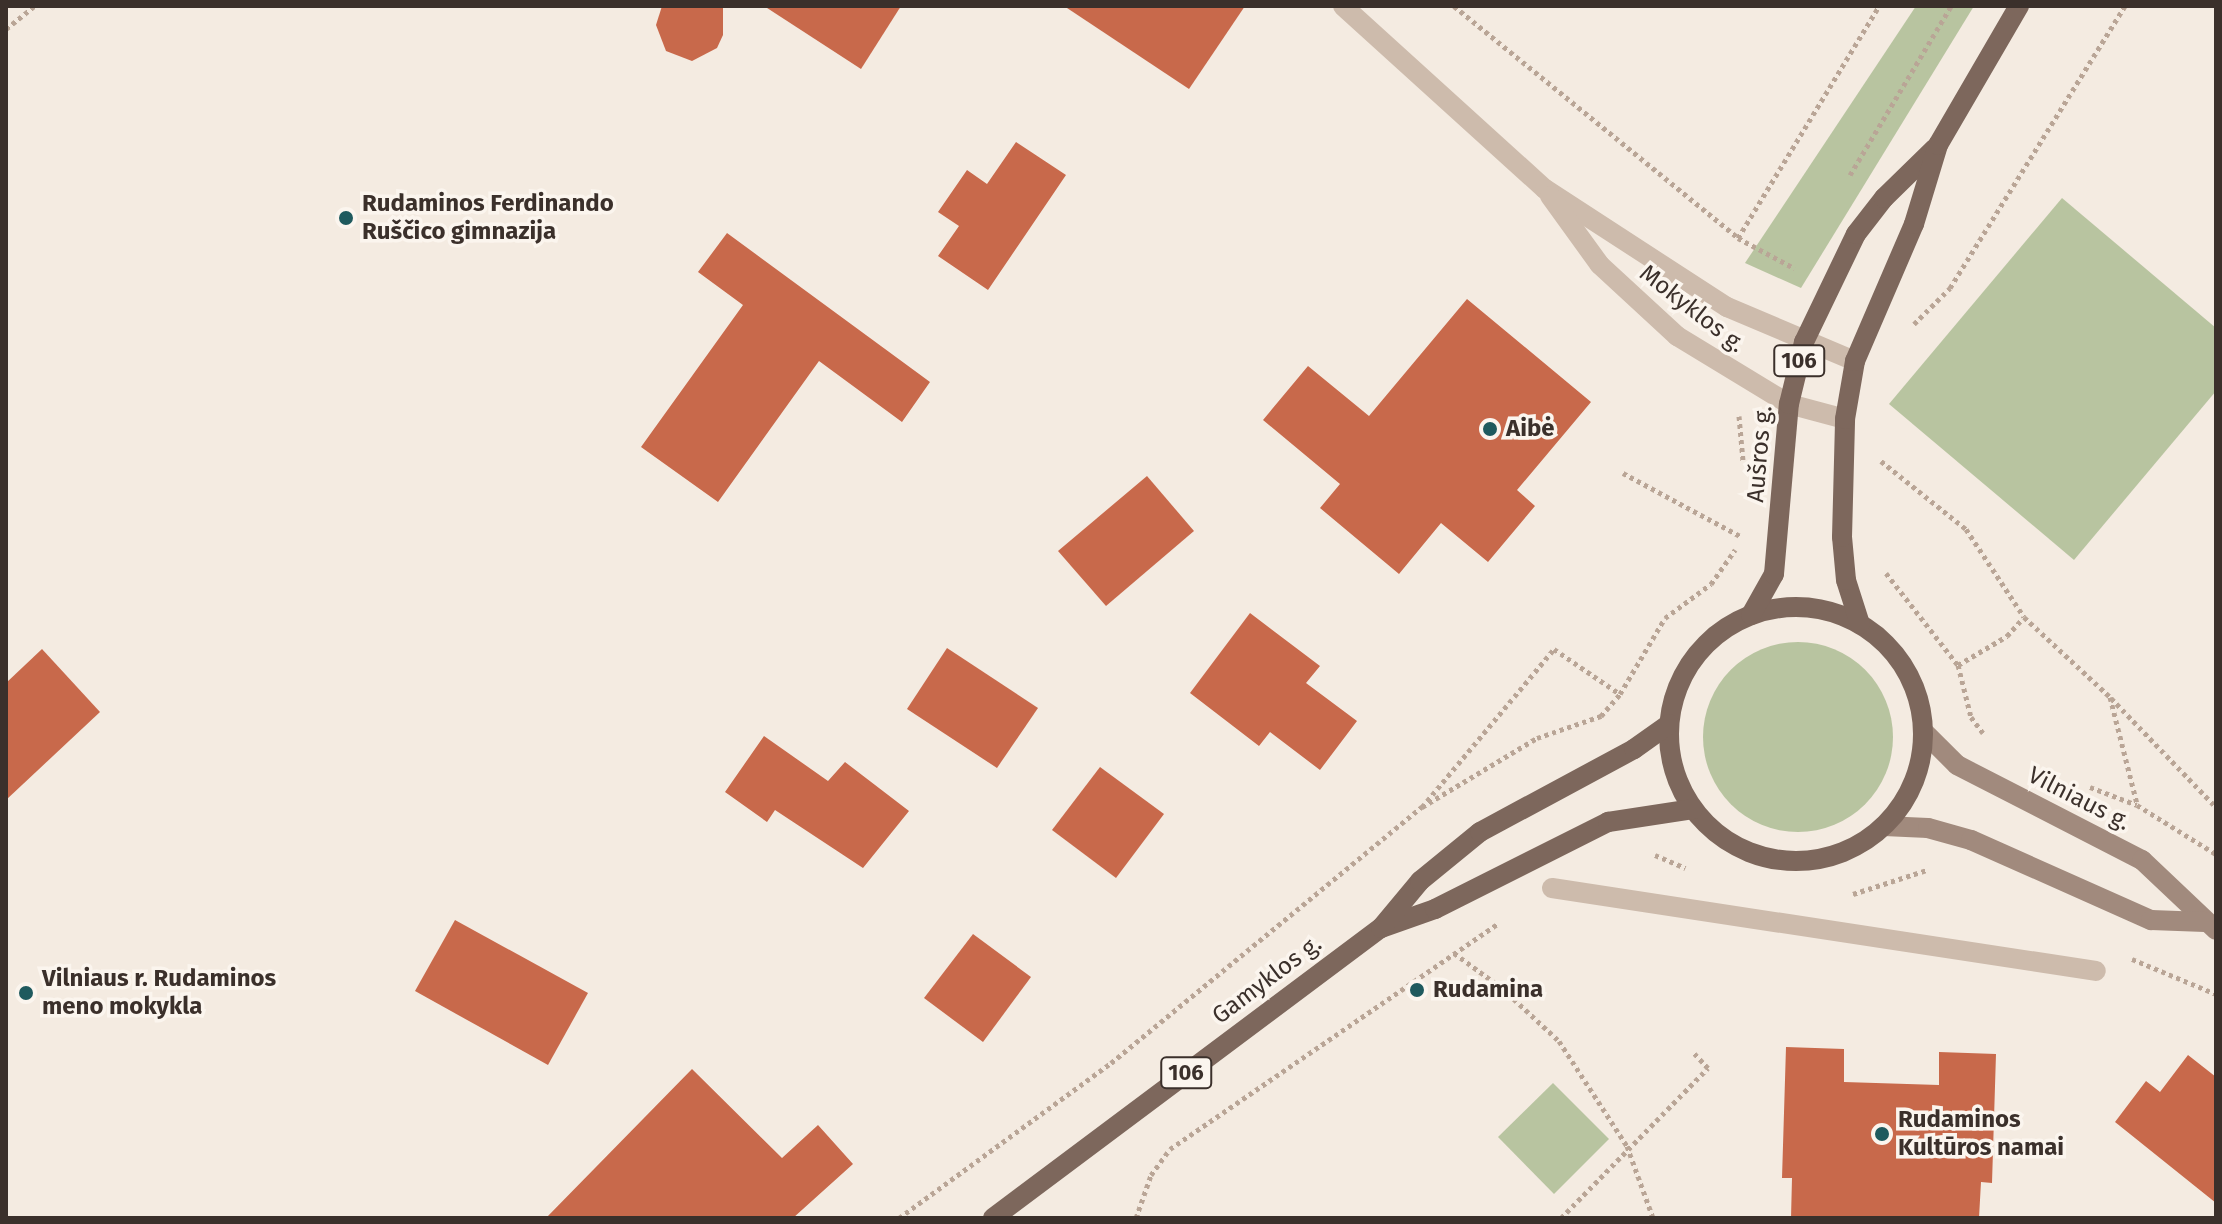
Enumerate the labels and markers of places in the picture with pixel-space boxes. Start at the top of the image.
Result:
place label: Rudaminos Ferdinando Ruščico gimnazija [362,190,614,246]
marker: Rudaminos Ferdinando Ruščico gimnazija [337,209,355,227]
place label: Aibė [1506,415,1555,443]
marker: Aibė [1481,420,1499,438]
place label: Vilniaus r. Rudaminos meno mokykla [42,965,276,1021]
place label: Rudamina [1433,976,1543,1004]
marker: Rudamina [1408,981,1426,999]
marker: Vilniaus r. Rudaminos meno mokykla [17,984,35,1002]
place label: Rudaminos Kultūros namai [1898,1106,2064,1162]
marker: Rudaminos Kultūros namai [1873,1125,1891,1143]

